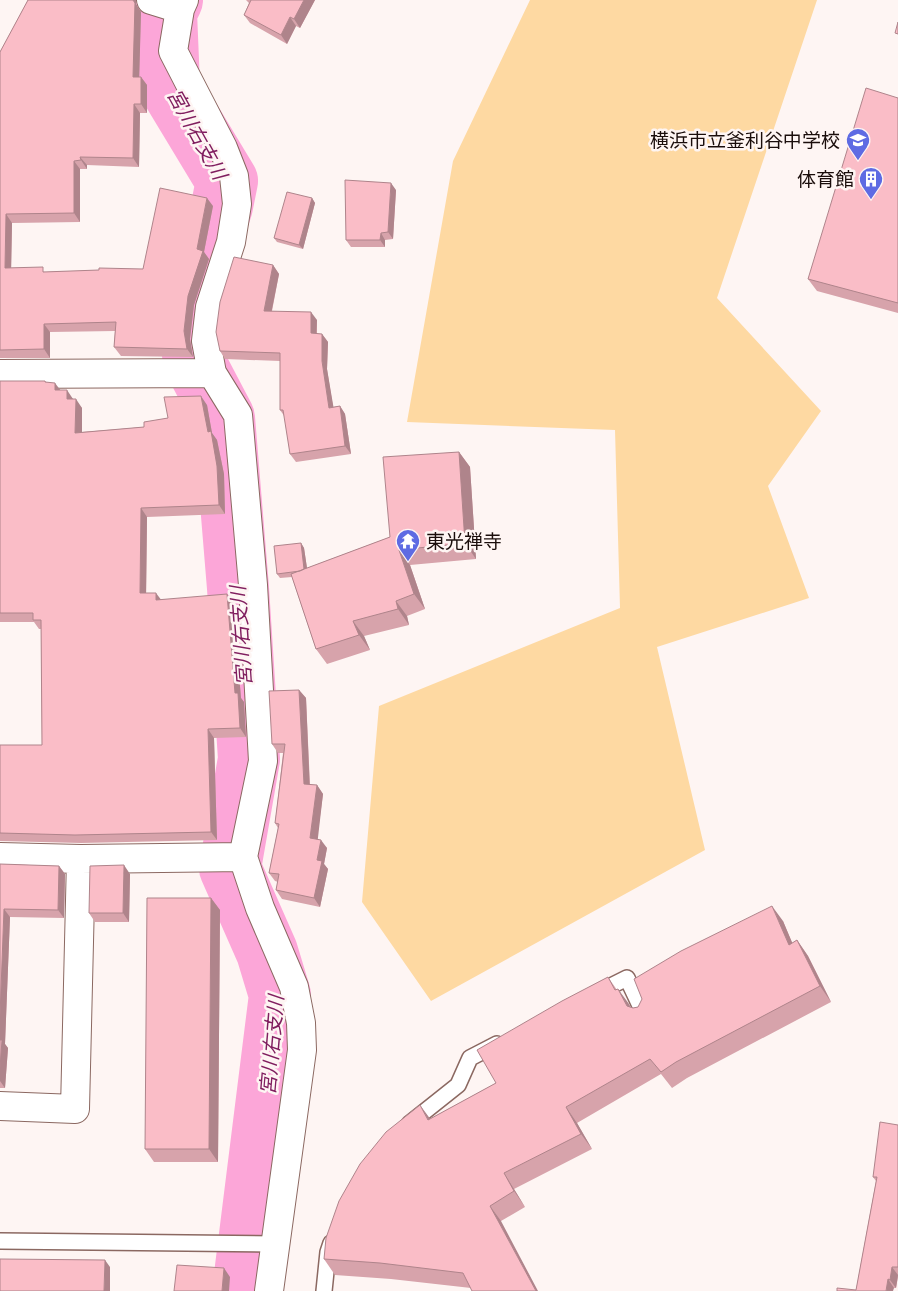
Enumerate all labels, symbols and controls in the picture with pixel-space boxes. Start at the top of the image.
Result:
water label: 宮川右支川 [162,84,234,185]
school or university icon: 横浜市立釜利谷中学校 [845,127,871,161]
place label: 横浜市立釜利谷中学校 [650,128,840,152]
building icon: 体育館 [858,166,884,200]
place label: 体育館 [797,167,854,191]
temple icon: 東光禅寺 [395,528,421,562]
place label: 東光禅寺 [426,529,502,553]
water label: 宮川右支川 [224,583,256,687]
water label: 宮川右支川 [255,992,288,1096]

